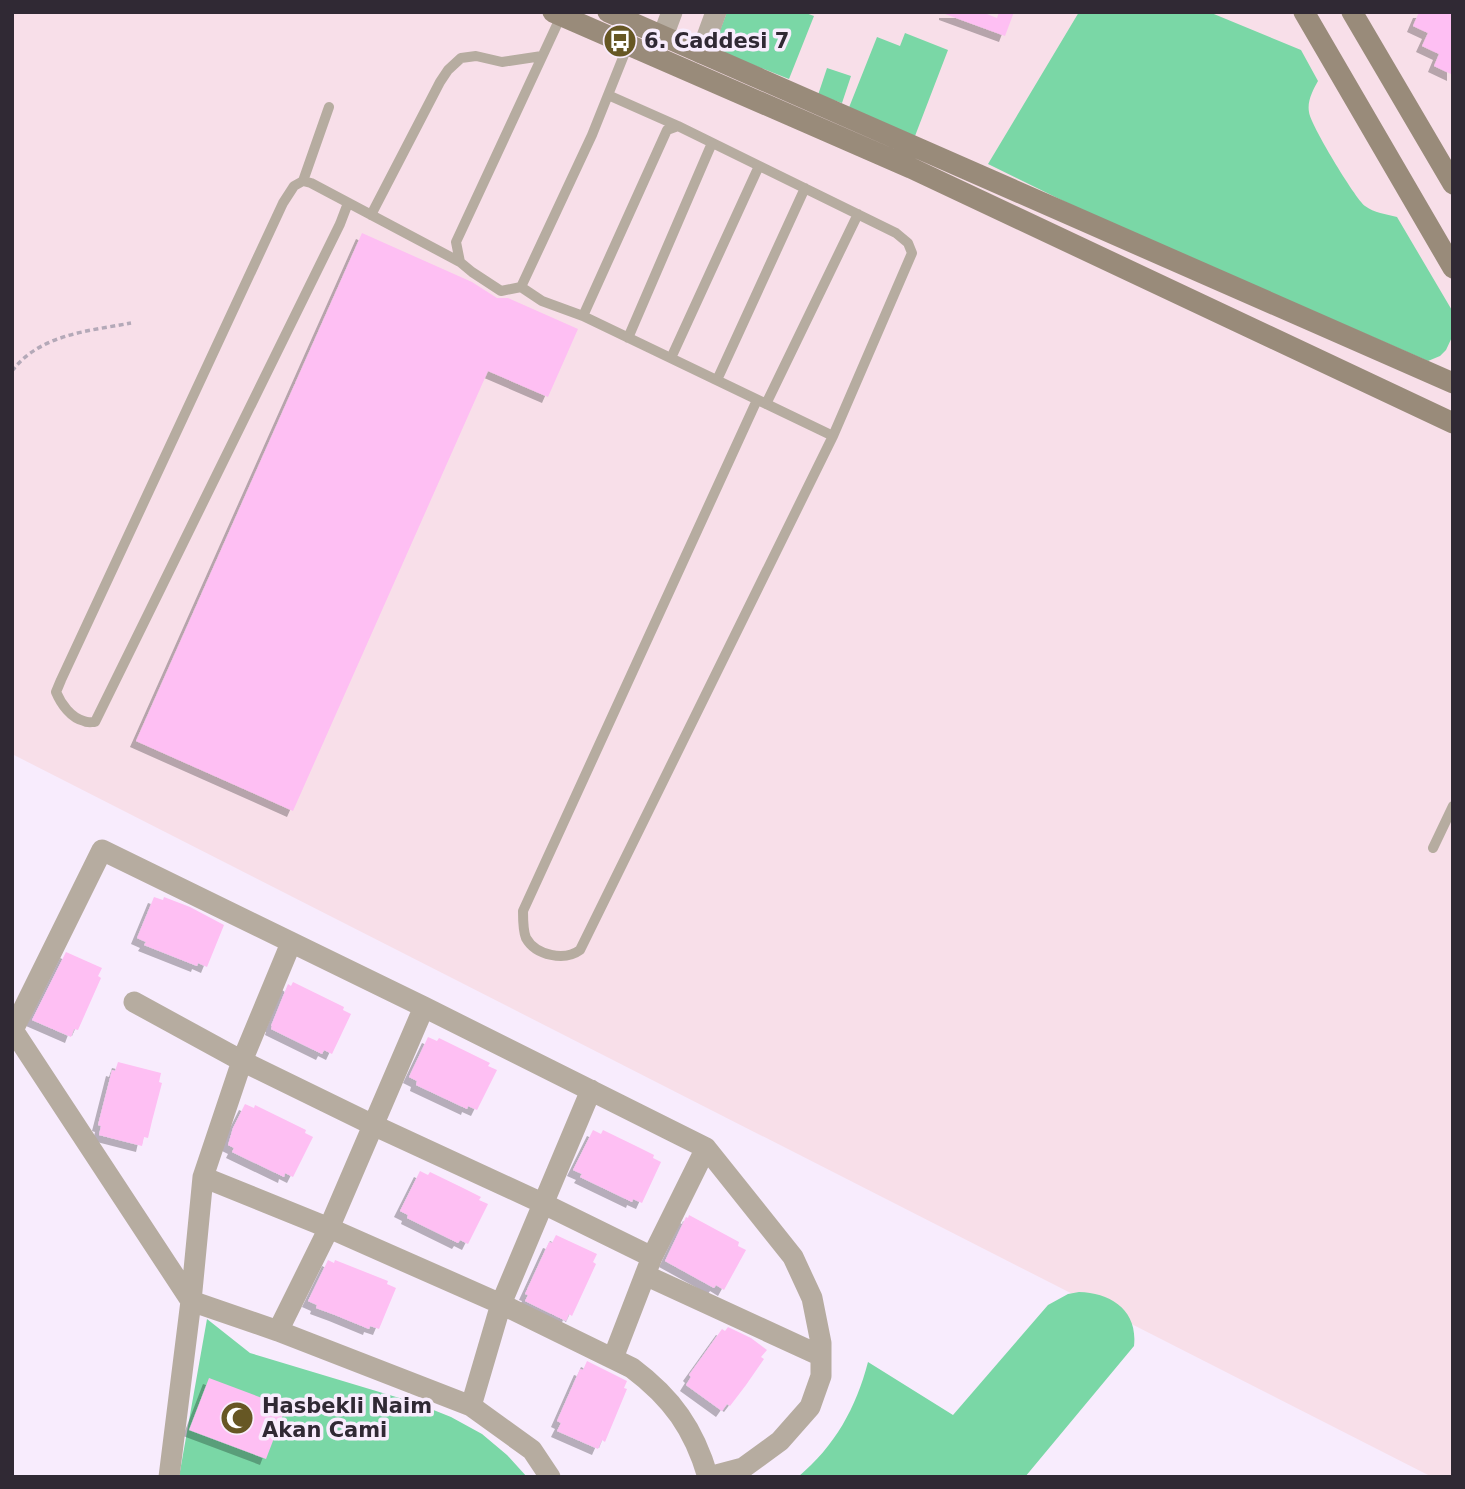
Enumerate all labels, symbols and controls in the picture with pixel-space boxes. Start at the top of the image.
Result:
bus stop icon: 6. Caddesi 7 [601,22,639,60]
place label: 6. Caddesi 7 [644,29,789,53]
place label: Hasbekli Naim Akan Cami [262,1394,432,1442]
mosque icon: Hasbekli Naim Akan Cami [218,1399,256,1437]

